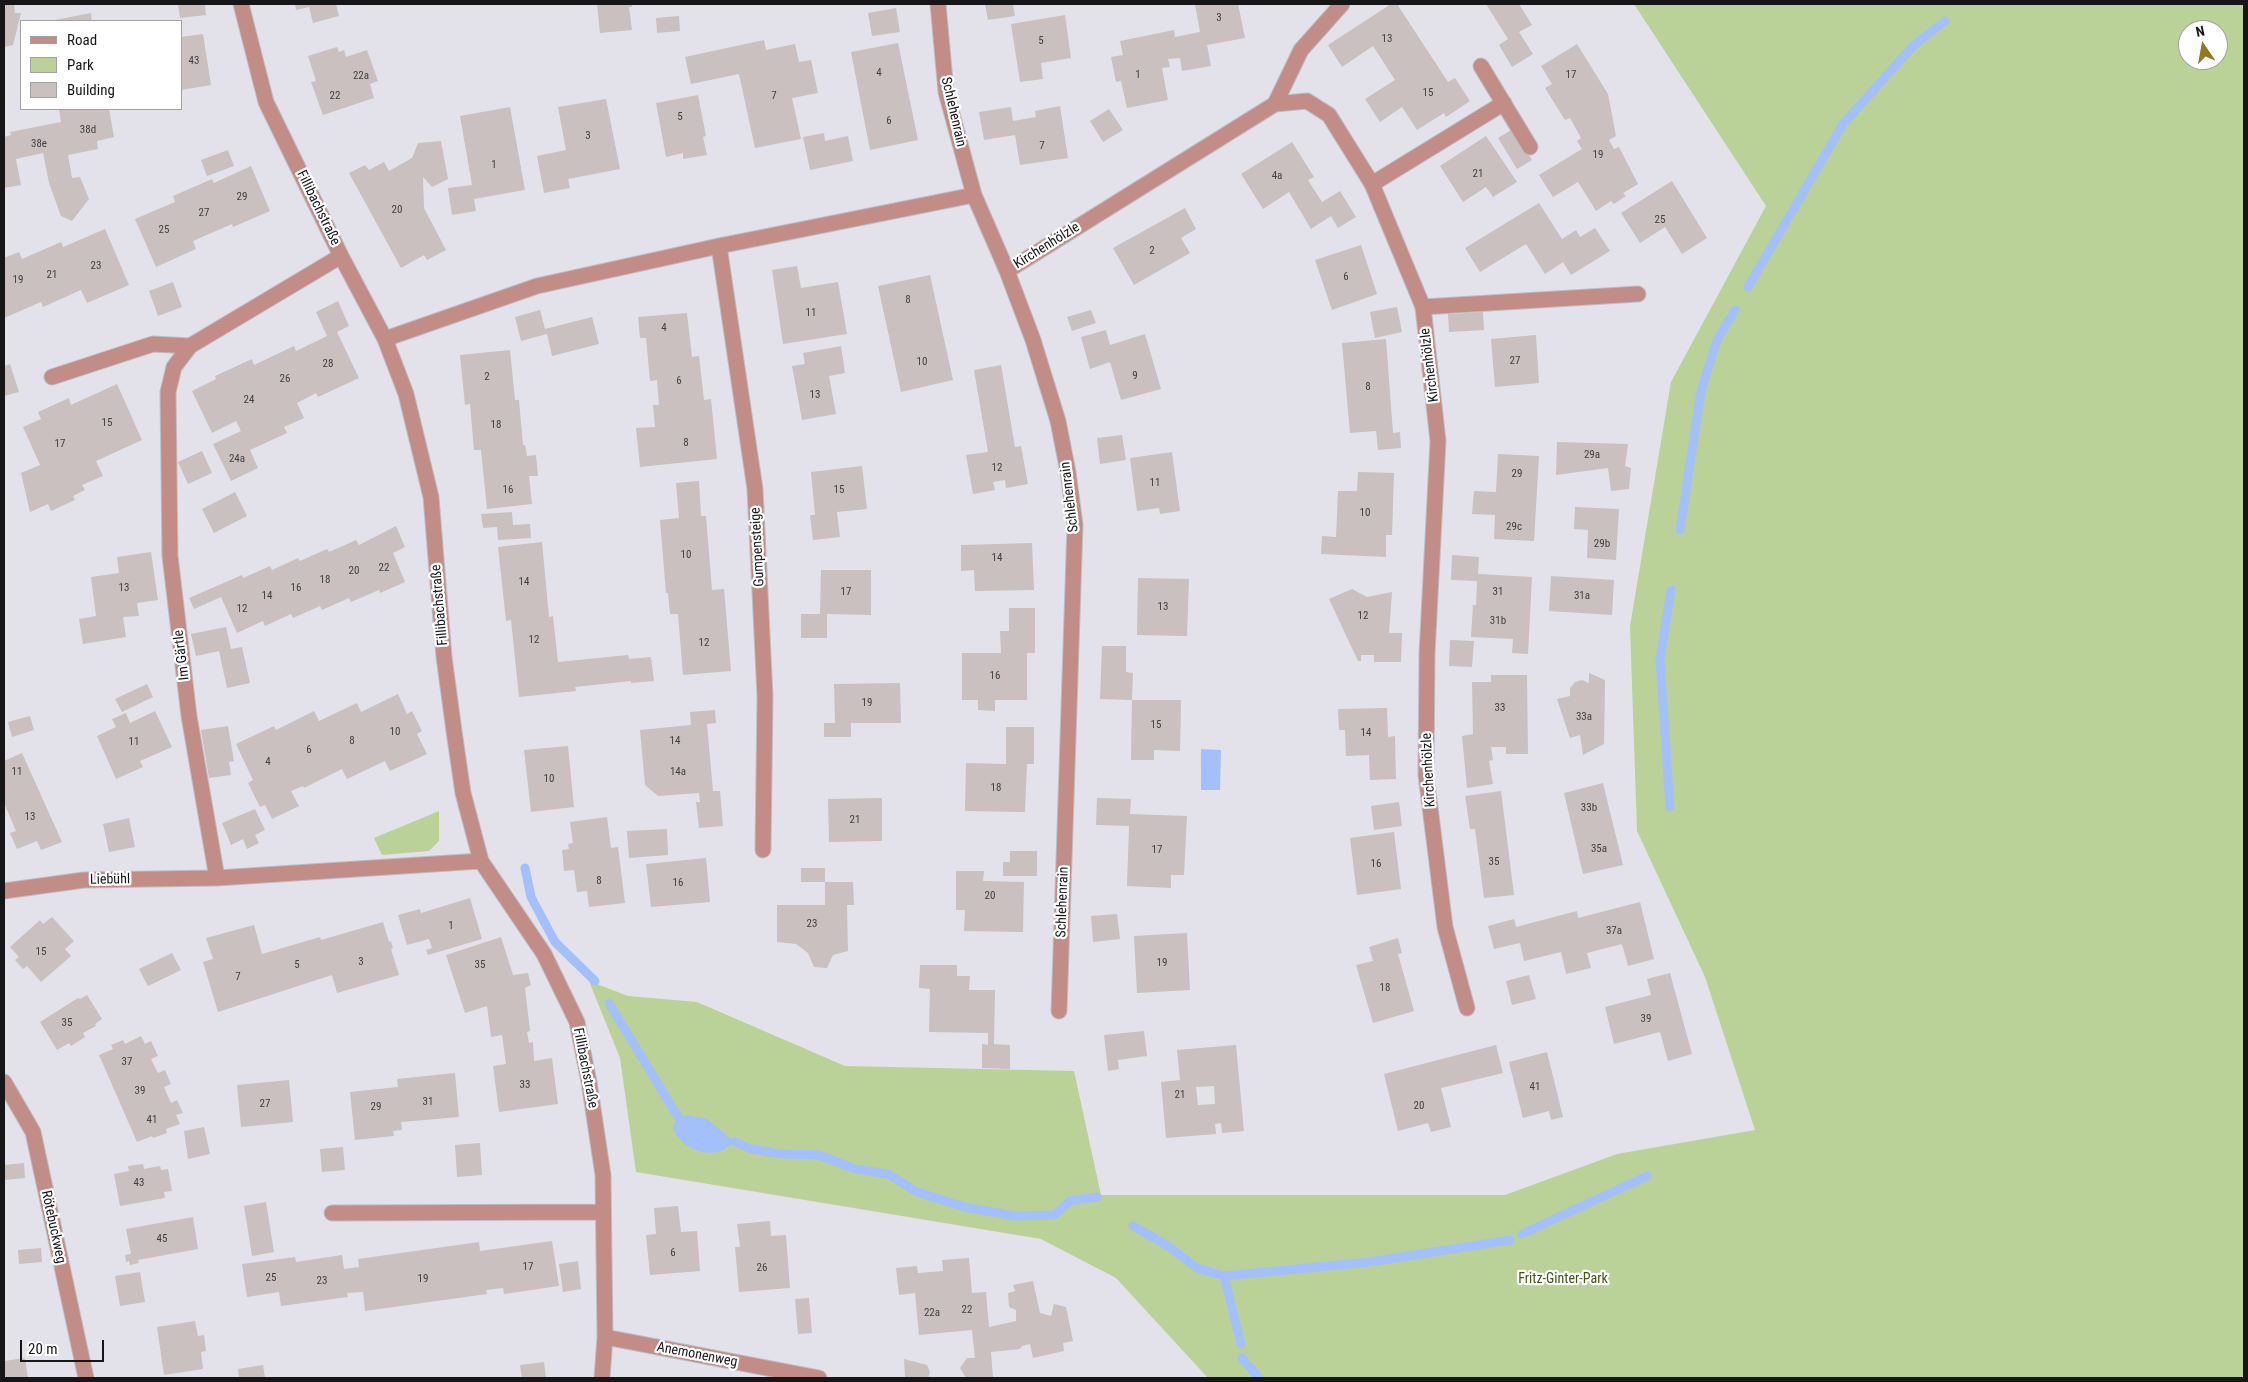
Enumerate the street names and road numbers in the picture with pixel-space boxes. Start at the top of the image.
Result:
street label: Schlehenrain [937,75,969,149]
street label: Fillibachstraße [293,168,343,248]
street label: Kirchenhölzle [1011,219,1083,273]
street label: Kirchenhölzle [1417,327,1443,403]
street label: Schlehenrain [1057,461,1083,533]
street label: Gumpensteige [748,507,768,587]
street label: Fillibachstraße [428,564,452,646]
street label: Im Gärtle [171,629,193,681]
street label: Kirchenhölzle [1419,732,1439,808]
street label: Schlehenrain [1053,866,1073,938]
street label: Liebühl [90,871,130,889]
street label: Fillibachstraße [569,1026,601,1110]
street label: Rötebuckweg [37,1189,69,1265]
street label: Anemonenweg [655,1339,739,1371]

